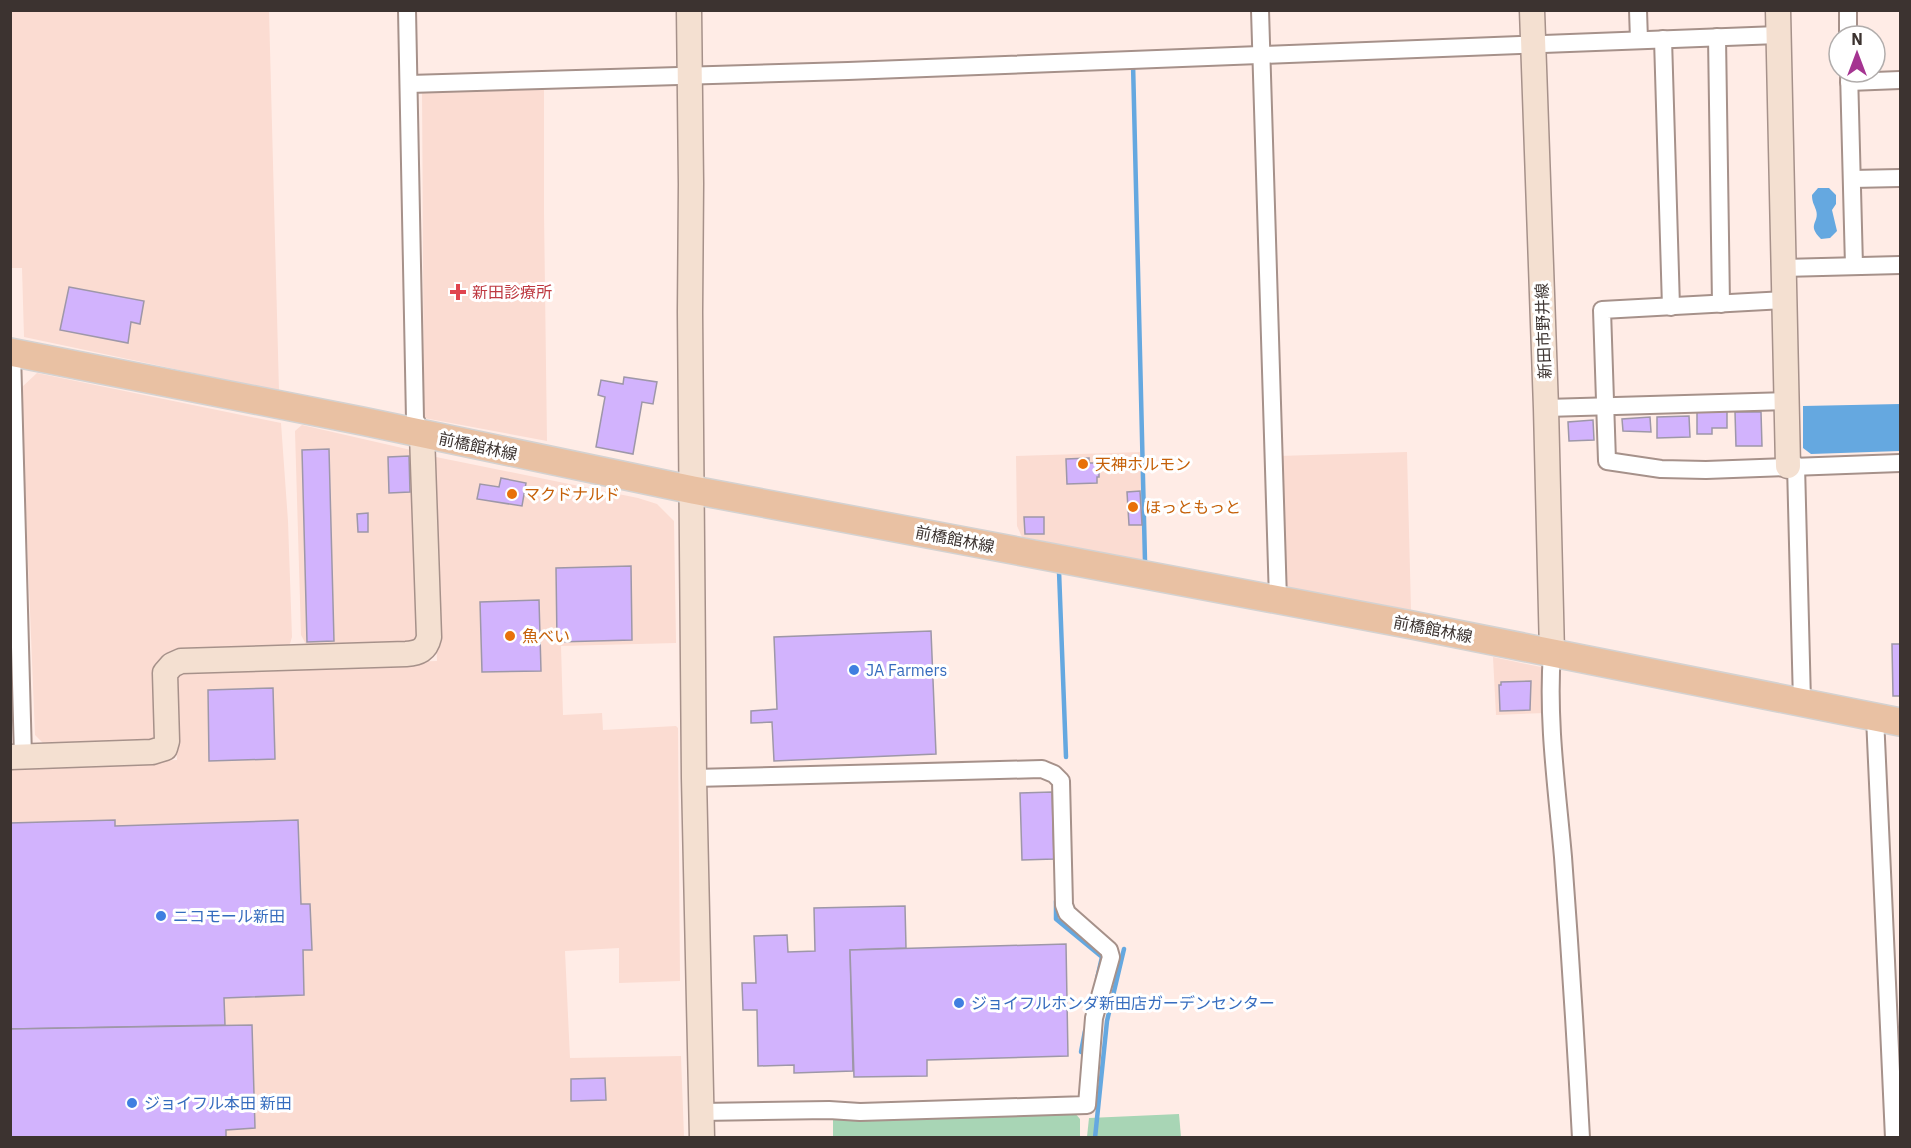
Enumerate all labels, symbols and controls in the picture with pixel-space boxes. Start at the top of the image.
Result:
north arrow [1827,24,1887,84]
text: N [1851,29,1863,49]
place label: 新田診療所 [472,282,552,302]
marker: 新田診療所 [449,283,467,301]
street label: 新田市野井線 [1531,283,1555,379]
street label: 前橋館林線 [437,428,519,464]
place label: 天神ホルモン [1095,454,1191,474]
marker: 天神ホルモン [1076,457,1090,471]
place label: マクドナルド [524,484,620,504]
marker: マクドナルド [505,487,519,501]
place label: ほっともっと [1145,497,1241,517]
marker: ほっともっと [1126,500,1140,514]
street label: 前橋館林線 [914,522,996,556]
street label: 前橋館林線 [1392,612,1474,646]
place label: 魚べい [522,626,570,646]
marker: 魚べい [503,629,517,643]
place label: JA Farmers [866,660,947,680]
marker: JA Farmers [847,663,861,677]
place label: ニコモール新田 [173,906,285,926]
marker: ニコモール新田 [154,909,168,923]
place label: ジョイフルホンダ新田店ガーデンセンター [971,993,1275,1013]
marker: ジョイフルホンダ新田店ガーデンセンター [952,996,966,1010]
place label: ジョイフル本田 新田 [144,1093,292,1113]
marker: ジョイフル本田 新田 [125,1096,139,1110]

